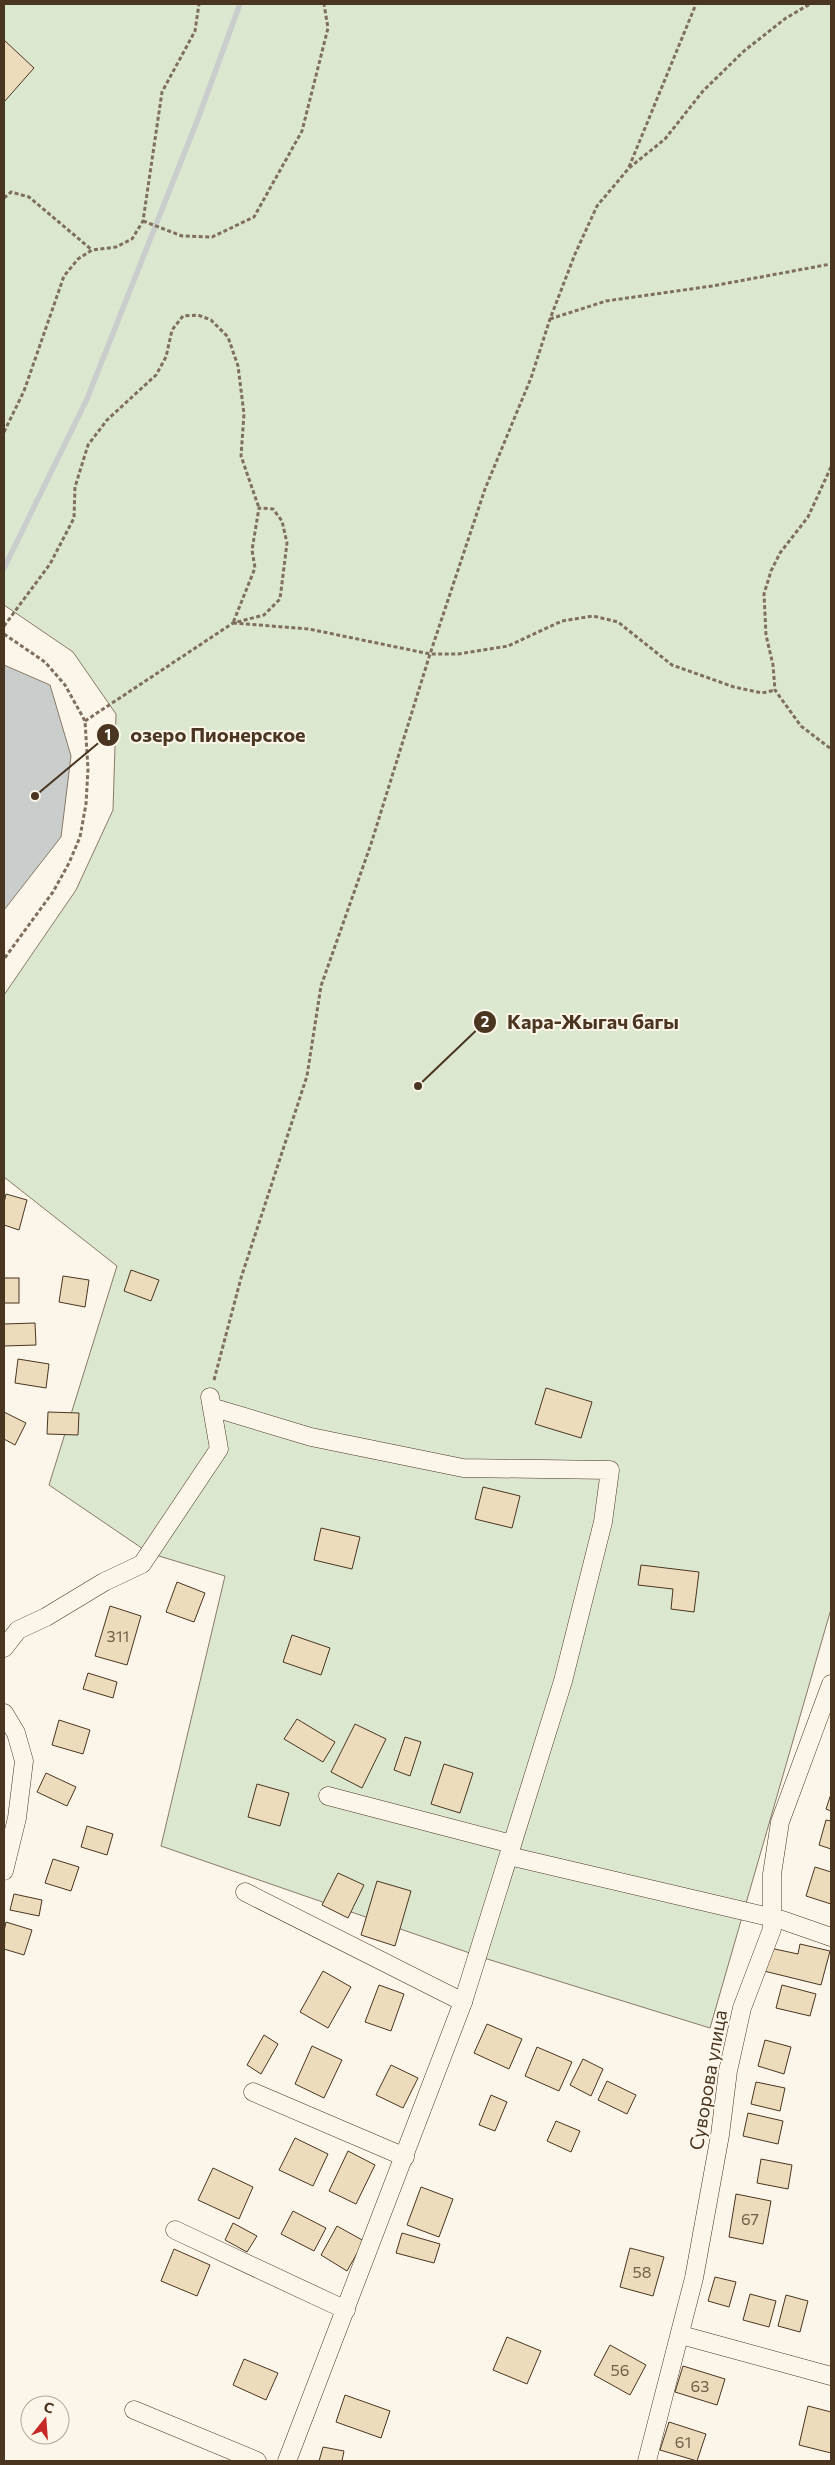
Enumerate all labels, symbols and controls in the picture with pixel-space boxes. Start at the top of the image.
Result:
callout: озеро Пионерское [96,717,316,752]
text: озеро Пионерское [130,722,306,746]
text: 1 [105,725,111,743]
callout: Кара-Жыгач багы [472,1004,689,1039]
text: Кара-Жыгач багы [507,1009,679,1033]
text: 2 [481,1012,489,1030]
house number: 311 [107,1626,129,1645]
street label: Суворова улица [684,2008,731,2152]
house number: 67 [741,2209,759,2228]
house number: 58 [633,2262,651,2281]
house number: 56 [611,2360,629,2379]
house number: 63 [691,2376,709,2395]
north arrow [20,2395,70,2445]
text: С [42,2398,56,2417]
house number: 61 [675,2432,691,2451]

